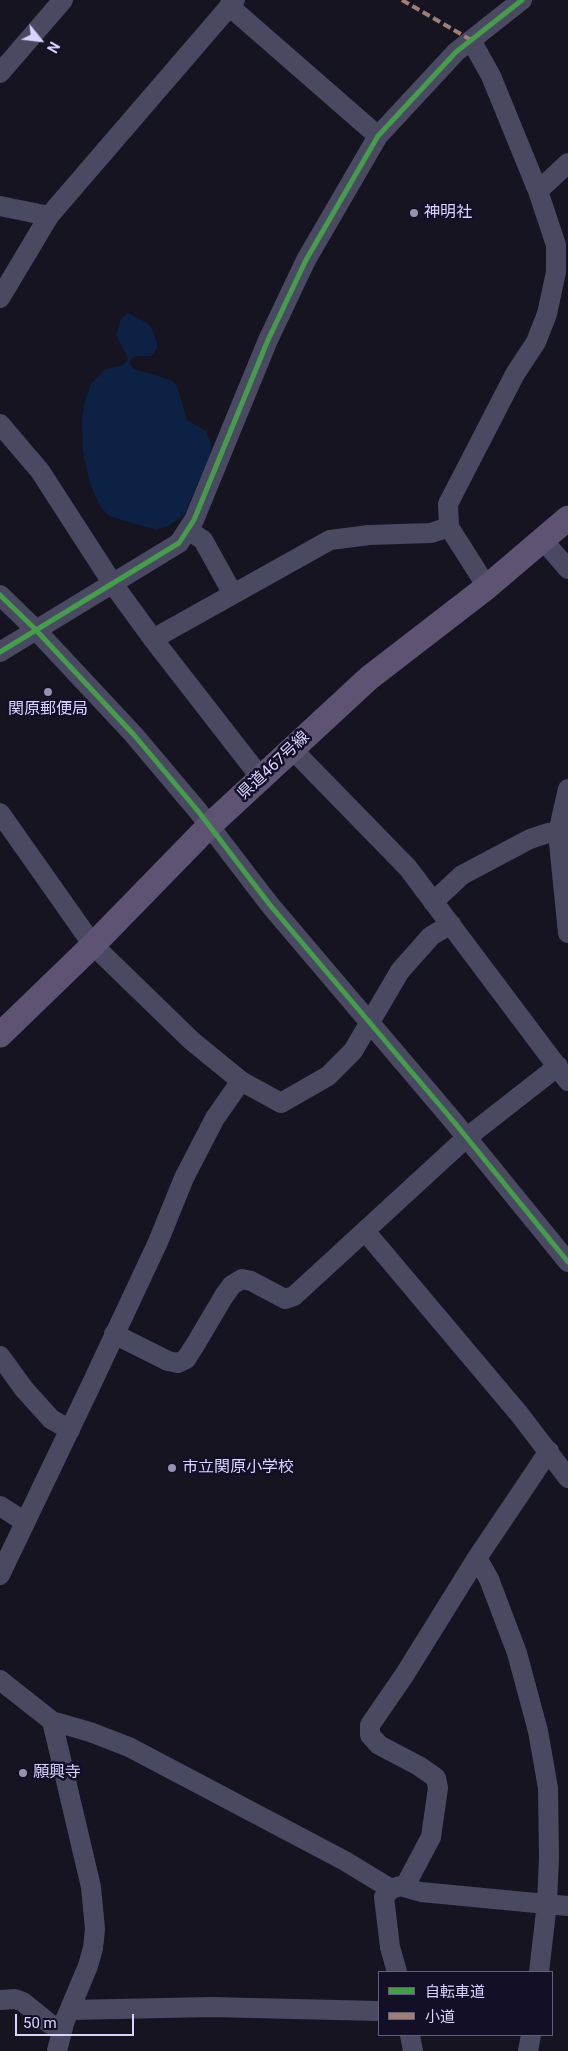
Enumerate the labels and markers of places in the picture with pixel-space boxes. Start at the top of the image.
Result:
place label: 神明社 [424,203,472,223]
marker: 神明社 [408,207,420,219]
marker: 関原郵便局 [42,686,54,698]
place label: 関原郵便局 [8,700,88,720]
place label: 市立関原小学校 [182,1458,294,1478]
marker: 市立関原小学校 [166,1462,178,1474]
place label: 願興寺 [33,1763,81,1783]
marker: 願興寺 [17,1767,29,1779]

